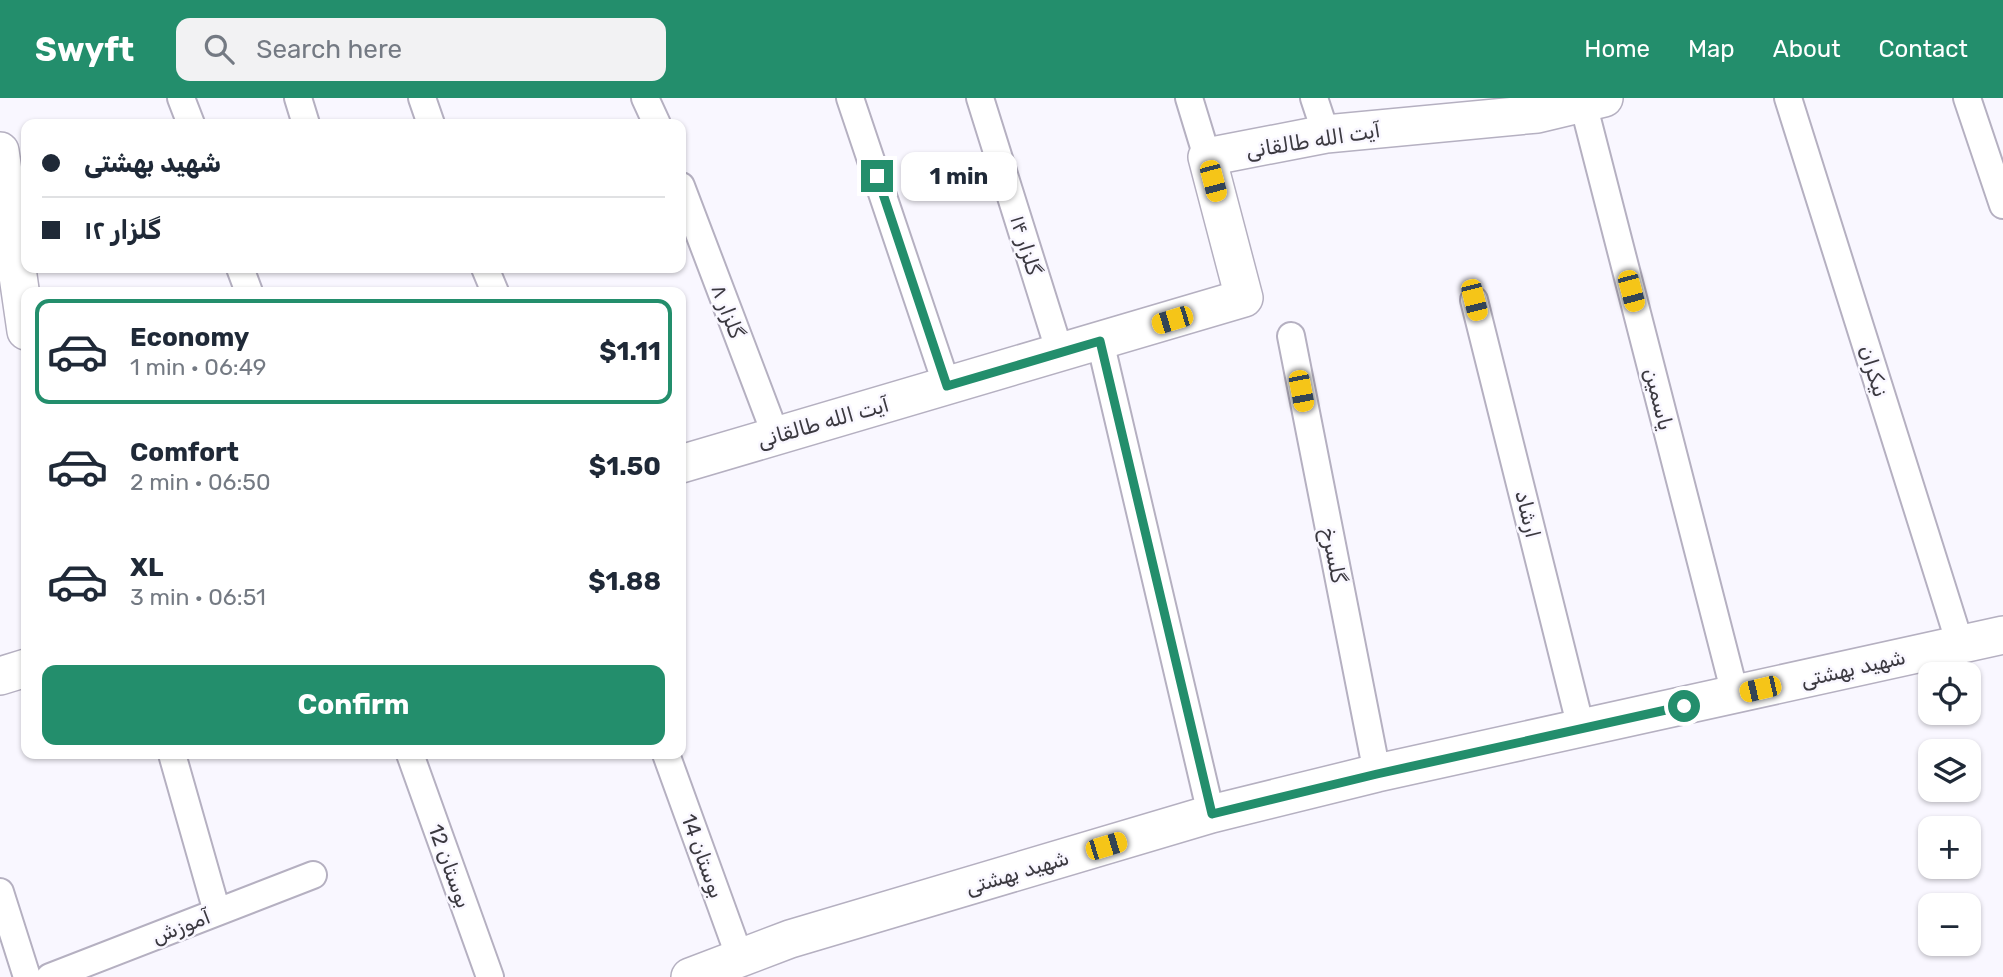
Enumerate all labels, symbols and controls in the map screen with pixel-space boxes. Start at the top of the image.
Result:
search box [176,18,666,81]
text: Swyft [35,30,134,69]
icon: search [200,30,238,68]
text: Search here [256,34,402,65]
text: Home [1584,35,1650,63]
text: Map [1688,35,1735,63]
text: About [1773,35,1841,63]
text: Contact [1879,35,1968,63]
street label: آیت الله طالقانی [1244,117,1382,163]
text: شهید بهشتی [84,148,221,179]
callout: 1 min [902,152,1017,200]
car [1198,158,1229,204]
route end [861,160,893,192]
text: 1 min [930,162,988,190]
street label: گلزار ۱۴ [1005,212,1047,278]
text: گلزار ۱۲ [84,215,161,246]
car [1616,268,1647,314]
car [1459,277,1490,323]
street label: گلزار ۸ [706,280,750,342]
car [1149,304,1196,336]
icon: car [46,320,109,383]
text: Economy [130,322,249,353]
text: $1.11 [599,336,661,367]
street label: نیکران [1854,342,1894,400]
text: 1 min · 06:49 [130,353,266,381]
street label: یاسمین [1639,366,1679,432]
car [1287,368,1316,414]
street label: آیت الله طالقانی [754,391,892,453]
icon: car [46,435,109,498]
text: Comfort [130,437,239,468]
text: $1.50 [589,451,661,482]
text: 2 min · 06:50 [130,468,271,496]
street label: ارشاد [1510,488,1546,540]
street label: گلسرخ [1314,525,1352,586]
icon: car [46,550,109,613]
text: XL [130,552,163,583]
text: $1.88 [588,566,661,597]
text: 3 min · 06:51 [130,583,266,611]
street label: شهید بهشتی [1798,644,1908,692]
map controls [1918,662,1981,956]
button: locate [1918,662,1981,725]
button: Confirm [42,665,665,745]
car [1738,674,1783,704]
route start [1668,690,1700,722]
button: layers [1918,739,1981,802]
street label: بوستان 14 [676,810,730,902]
button: + [1918,816,1981,879]
street label: بوستان 12 [423,821,477,911]
car [1083,830,1130,862]
street label: شهید بهشتی [962,844,1072,900]
button: − [1918,893,1981,956]
street label: آموزش [148,903,214,949]

